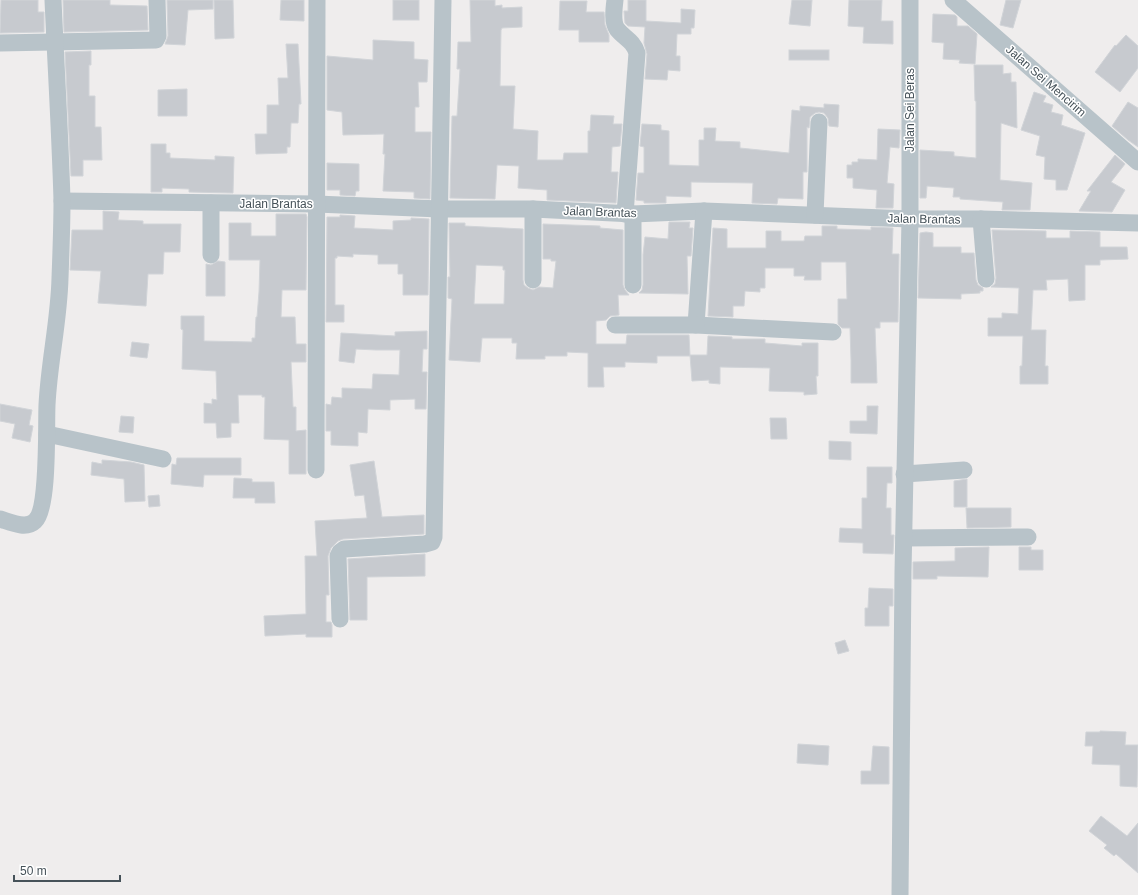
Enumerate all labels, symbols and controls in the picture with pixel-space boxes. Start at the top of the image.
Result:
street label: Jalan Sei Mencirim [1003,42,1089,120]
street label: Jalan Sei Beras [903,68,917,152]
street label: Jalan Brantas [239,197,313,211]
street label: Jalan Brantas [563,204,637,220]
street label: Jalan Brantas [887,211,961,227]
scale bar [14,857,120,883]
text: 50 m [20,864,47,878]

